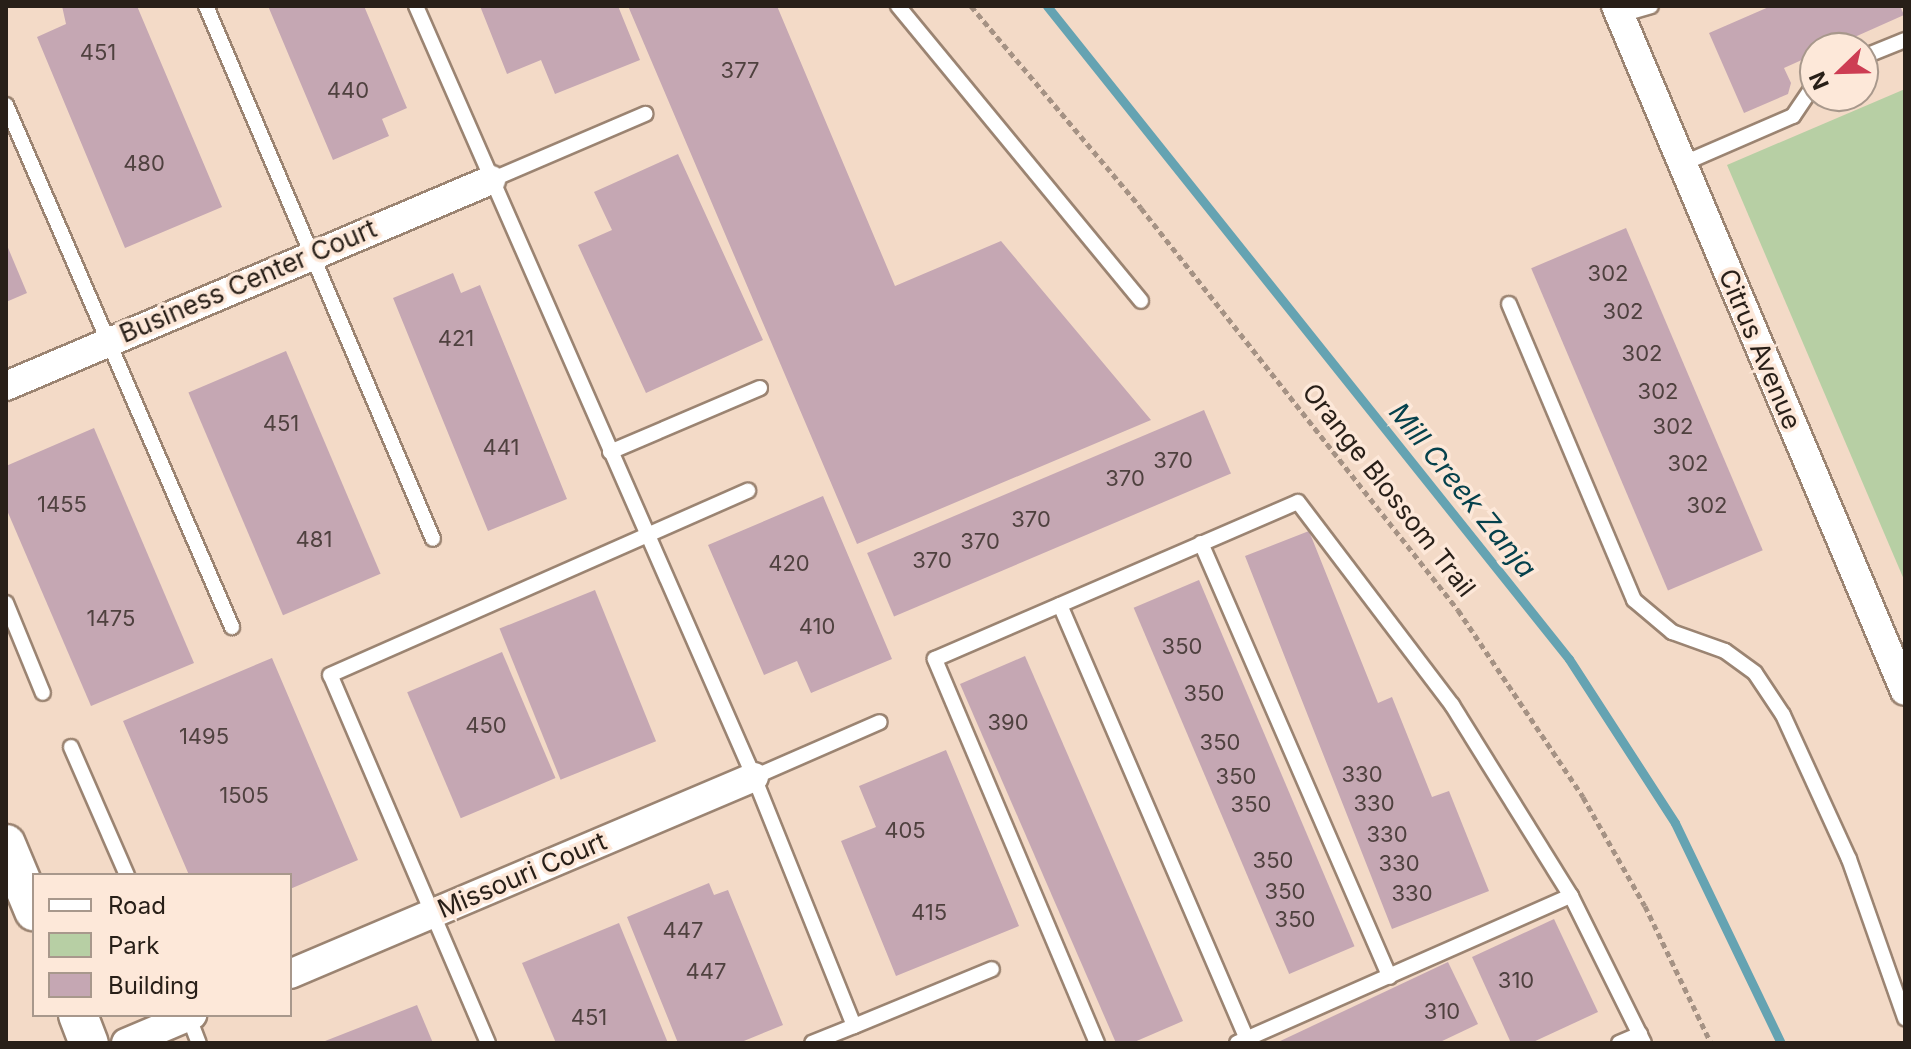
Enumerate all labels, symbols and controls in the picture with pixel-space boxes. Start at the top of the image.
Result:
north arrow [1799,32,1879,112]
house number: 451 [80,40,116,66]
house number: 377 [721,58,759,84]
text: N [1804,68,1834,93]
house number: 440 [327,78,369,104]
house number: 480 [123,151,165,177]
street label: Business Center Court [115,213,381,349]
house number: 302 [1588,261,1628,287]
street label: Citrus Avenue [1712,264,1808,434]
house number: 302 [1603,299,1643,325]
house number: 421 [438,326,474,352]
house number: 302 [1622,341,1662,367]
street label: Orange Blossom Trail [1296,377,1482,603]
house number: 302 [1638,379,1678,405]
water label: Mill Creek Zanja [1382,396,1544,584]
house number: 451 [263,411,299,437]
house number: 302 [1653,414,1693,440]
house number: 441 [483,435,519,461]
house number: 370 [1153,448,1193,474]
house number: 302 [1668,451,1708,477]
house number: 370 [1105,466,1145,492]
house number: 1455 [37,492,87,518]
house number: 302 [1687,493,1727,519]
house number: 370 [1011,507,1051,533]
house number: 481 [296,527,332,553]
house number: 370 [960,529,1000,555]
house number: 370 [912,548,952,574]
house number: 420 [768,551,810,577]
house number: 1475 [87,606,135,632]
house number: 410 [799,614,835,640]
house number: 350 [1162,634,1202,660]
house number: 350 [1184,681,1224,707]
house number: 390 [987,710,1029,736]
house number: 450 [465,713,507,739]
house number: 1495 [179,724,229,750]
house number: 350 [1200,730,1240,756]
house number: 330 [1341,762,1383,788]
house number: 350 [1216,764,1256,790]
house number: 1505 [219,783,269,809]
house number: 330 [1353,791,1395,817]
house number: 350 [1231,792,1271,818]
house number: 405 [884,818,926,844]
house number: 330 [1366,822,1408,848]
street label: Missouri Court [433,825,611,925]
house number: 350 [1253,848,1293,874]
house number: 330 [1378,851,1420,877]
legend [32,873,292,1017]
house number: 350 [1265,879,1305,905]
house number: 330 [1391,881,1433,907]
text: Road [108,891,166,920]
house number: 415 [911,900,947,926]
house number: 350 [1275,907,1315,933]
house number: 447 [663,918,703,944]
text: Park [108,931,159,960]
house number: 447 [686,959,726,985]
house number: 310 [1498,968,1534,994]
text: Building [108,971,199,1000]
house number: 310 [1424,999,1460,1025]
house number: 451 [571,1005,607,1031]

